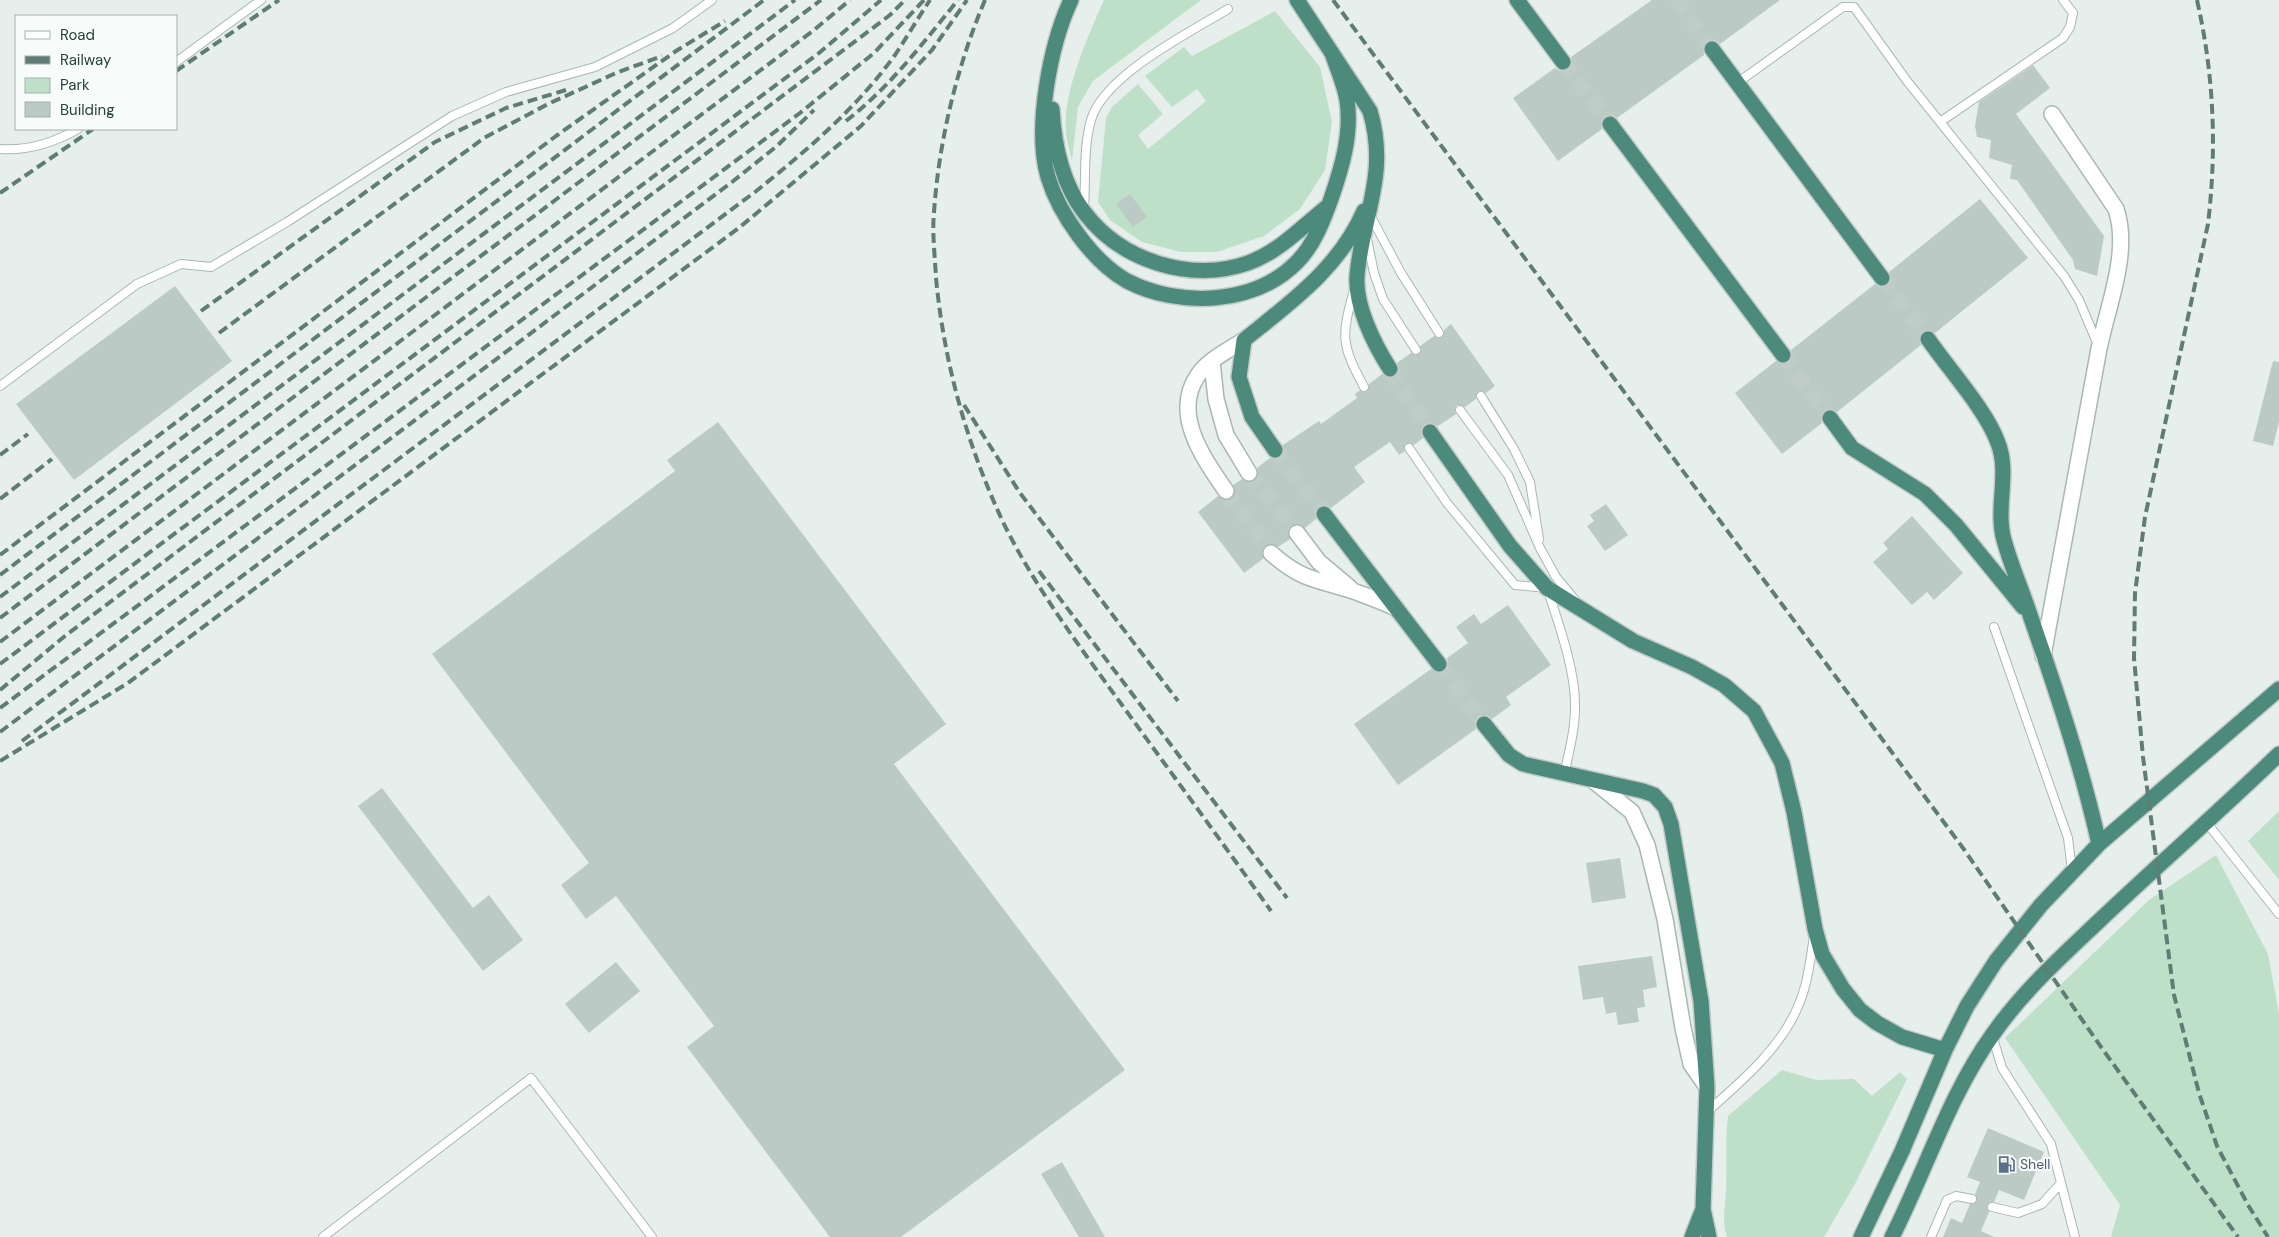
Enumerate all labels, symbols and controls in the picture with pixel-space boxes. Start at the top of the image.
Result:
legend [15,15,178,130]
text: Road [60,25,95,45]
text: Railway [60,50,112,70]
text: Park [60,75,90,95]
text: Building [60,100,115,120]
fuel station icon: Shell [1996,1154,2016,1174]
place label: Shell [2020,1155,2050,1173]

